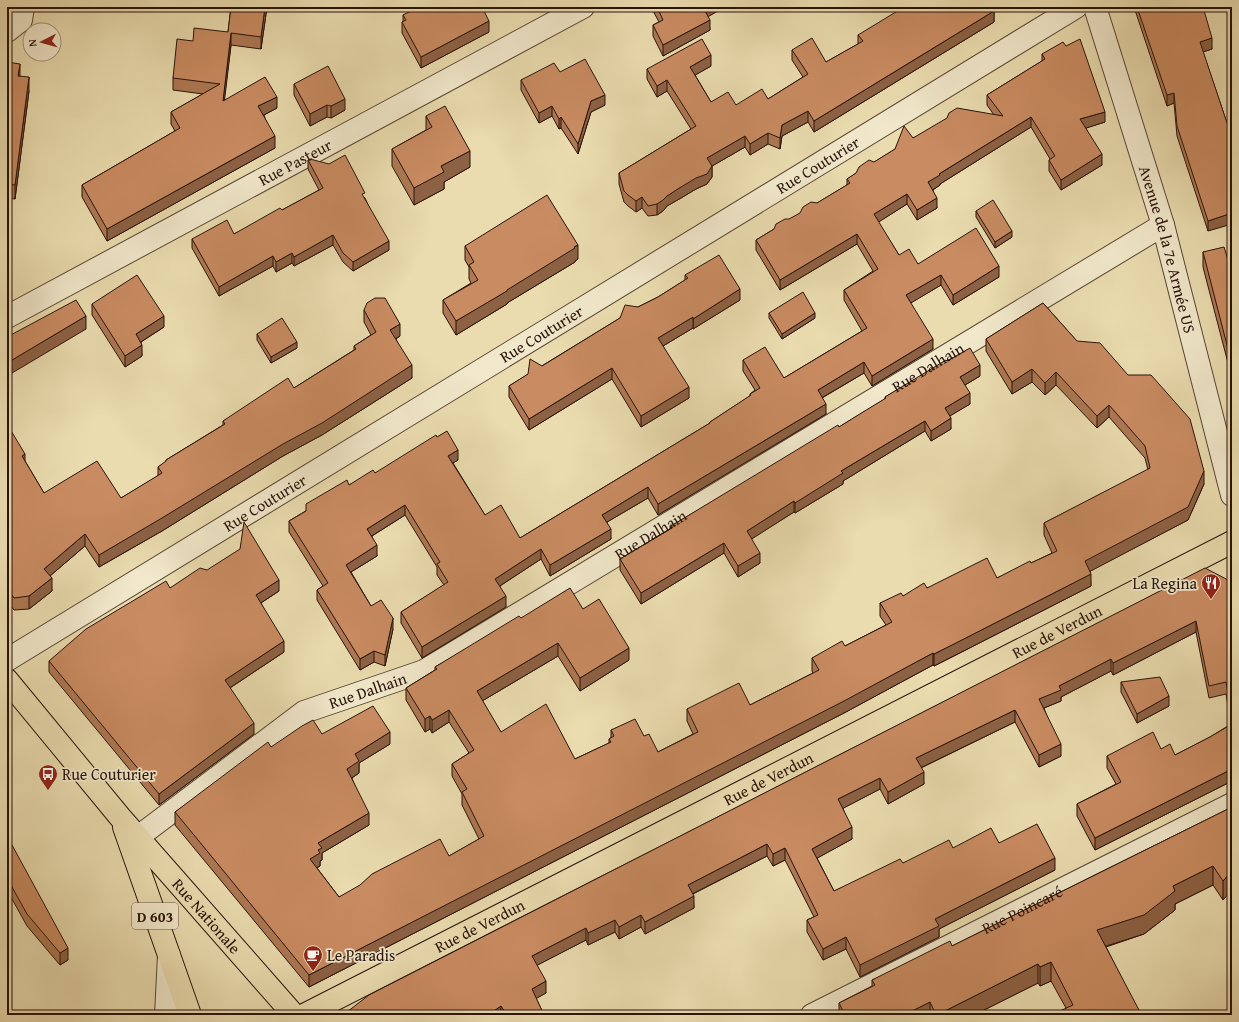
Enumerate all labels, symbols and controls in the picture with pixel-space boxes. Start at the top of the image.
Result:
north arrow [22,22,62,62]
text: N [24,38,40,48]
street label: Rue Couturier [771,130,864,200]
street label: Rue Pasteur [254,132,336,192]
street label: Avenue de la 7e Armée US [1133,162,1202,336]
street label: Rue Couturier [495,299,588,368]
street label: Rue Dalhain [887,336,969,398]
street label: Rue Couturier [218,468,311,537]
street label: Rue Dalhain [610,503,691,566]
place label: La Regina [1132,571,1197,595]
restaurant icon: La Regina [1200,572,1222,600]
street label: Rue de Verdun [1008,598,1106,664]
street label: Rue Dalhain [326,666,410,715]
street label: Rue de Verdun [719,745,817,811]
place label: Rue Couturier [62,762,156,786]
bus stop icon: Rue Couturier [37,763,59,791]
street label: Rue Nationale [167,873,247,959]
street label: Rue Poincaré [977,879,1067,940]
street label: Rue de Verdun [430,893,529,959]
road number: D 603 [132,903,178,929]
place label: Le Paradis [327,943,395,967]
cafe icon: Le Paradis [302,944,324,972]

